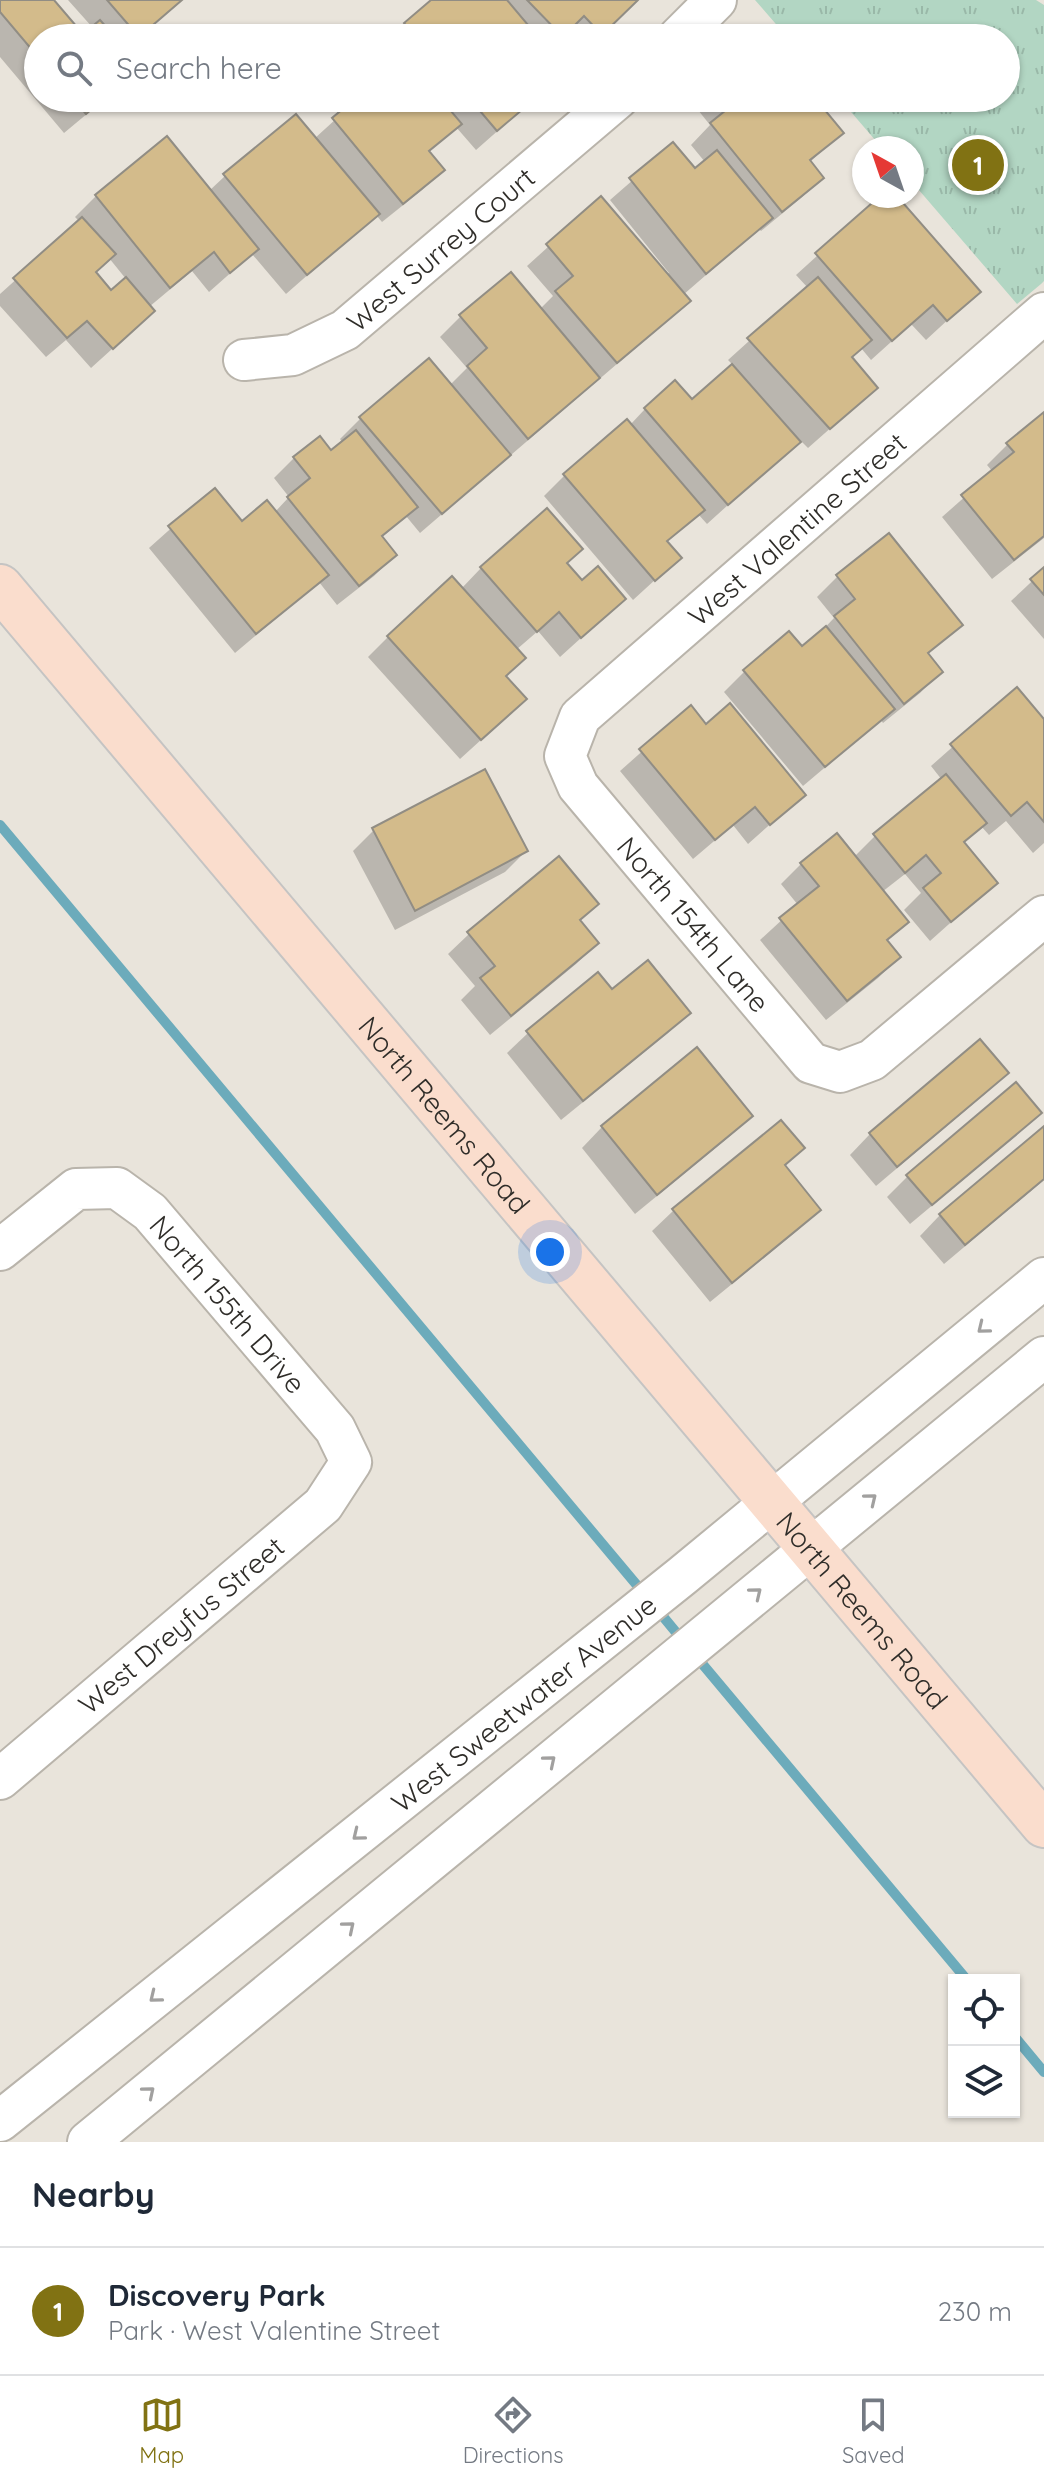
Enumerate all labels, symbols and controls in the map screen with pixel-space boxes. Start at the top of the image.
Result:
search box [24,24,1020,112]
icon: search [52,46,96,90]
text: Search here [116,49,282,87]
pin: 1 [952,135,1004,195]
north arrow [852,136,924,208]
street label: West Surrey Court [339,159,542,339]
street label: West Valentine Street [681,425,913,633]
street label: North 154th Lane [610,829,778,1019]
street label: North Reems Road [352,1009,538,1220]
street label: North 155th Drive [143,1208,314,1400]
your location [530,1232,570,1272]
one-way arrow [978,1318,993,1333]
one-way arrow [862,1494,876,1509]
street label: North Reems Road [769,1504,956,1716]
street label: West Dreyfus Street [71,1529,291,1721]
street label: West Sweetwater Avenue [384,1586,663,1819]
one-way arrow [747,1588,762,1602]
one-way arrow [540,1756,555,1771]
one-way arrow [353,1825,367,1840]
one-way arrow [340,1922,354,1937]
map controls [948,1974,1020,2118]
button: locate [948,1974,1020,2046]
one-way arrow [150,1987,164,2002]
button: layers [948,2046,1020,2118]
one-way arrow [139,2087,154,2102]
text: Nearby [32,2173,155,2216]
text: Discovery Park [108,2276,325,2314]
text: 1 [53,2295,63,2328]
text: 230 m [938,2295,1012,2328]
text: Park · West Valentine Street [108,2314,440,2347]
tab: Map [139,2393,184,2469]
tab: Directions [463,2393,563,2469]
tab: Saved [842,2393,905,2469]

